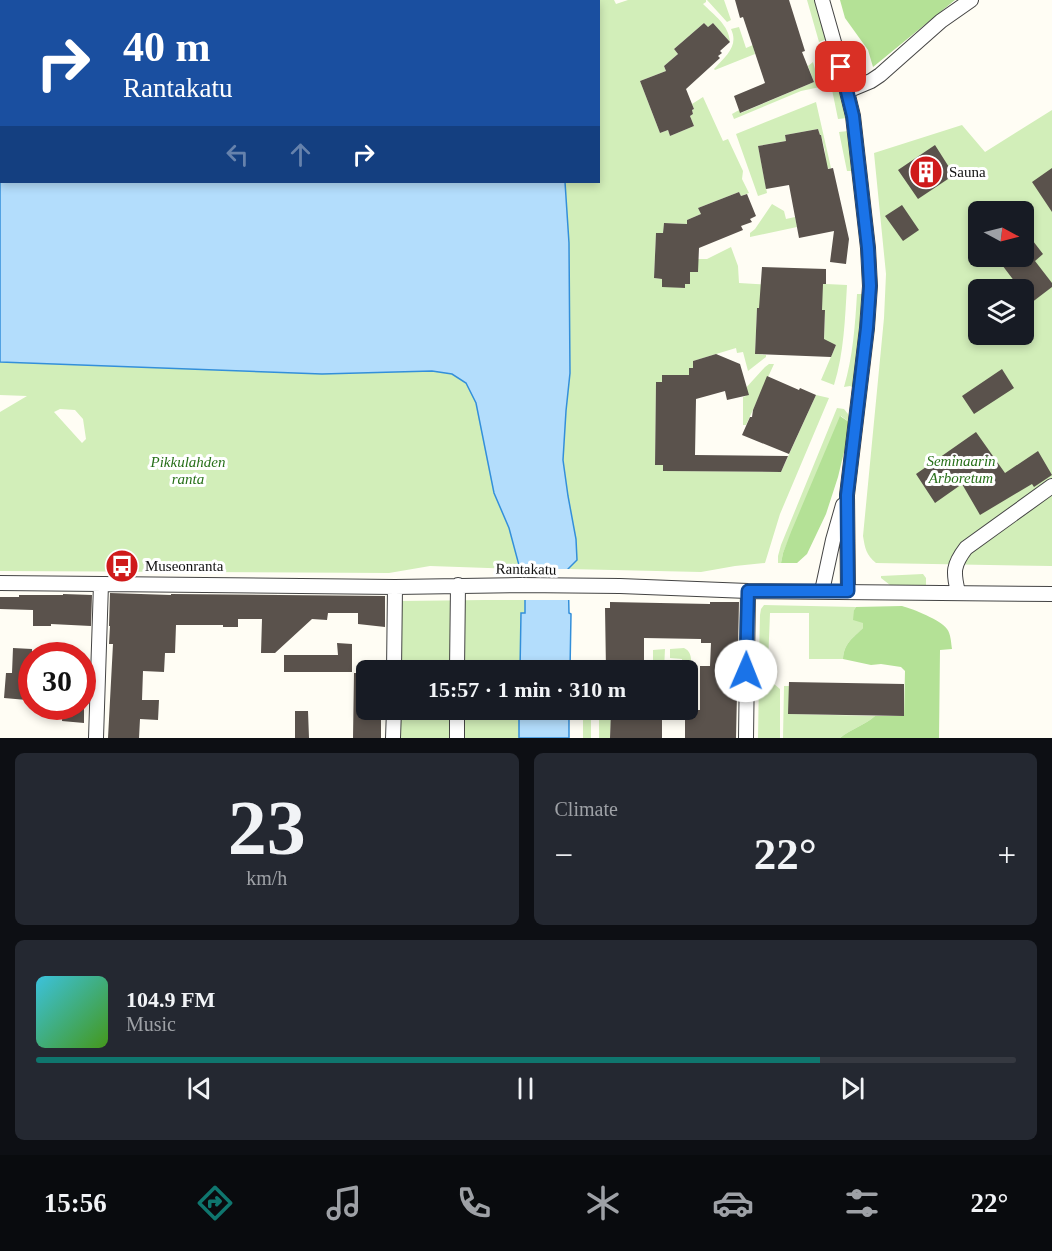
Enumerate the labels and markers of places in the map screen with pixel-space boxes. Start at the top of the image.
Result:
pin [815,41,866,92]
building icon: Sauna [908,154,944,190]
place label: Sauna [949,164,986,180]
bus stop icon: Museonranta [104,548,140,584]
place label: Museonranta [145,558,224,574]

